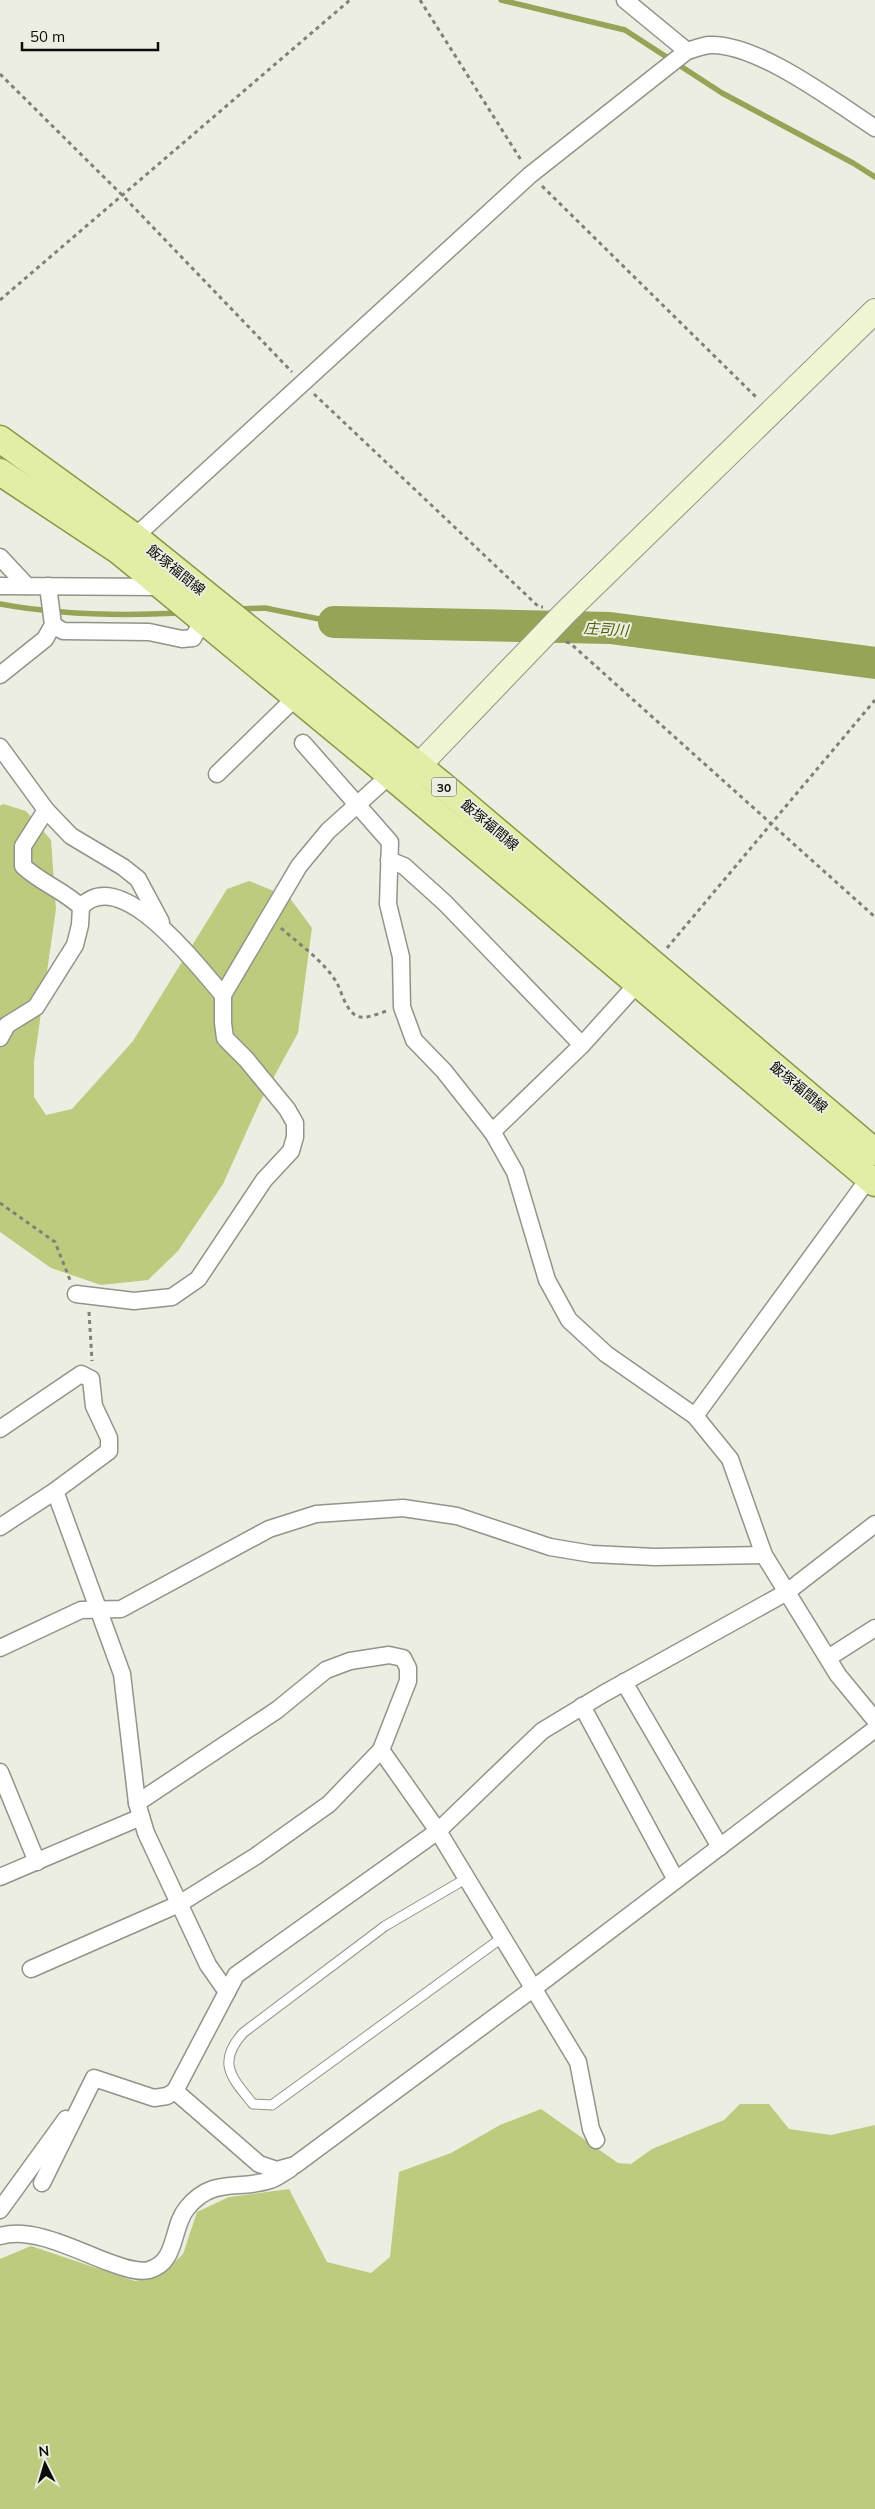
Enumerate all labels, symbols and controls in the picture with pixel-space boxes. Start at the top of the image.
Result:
scale bar [22,20,159,52]
text: 50 m [30,27,65,46]
street label: 飯塚福間線 [143,541,209,599]
water label: 庄司川 [583,618,631,640]
road number: 30 [432,778,456,796]
street label: 飯塚福間線 [457,796,523,854]
street label: 飯塚福間線 [766,1058,832,1116]
north arrow [20,2439,70,2489]
text: N [38,2442,50,2460]

